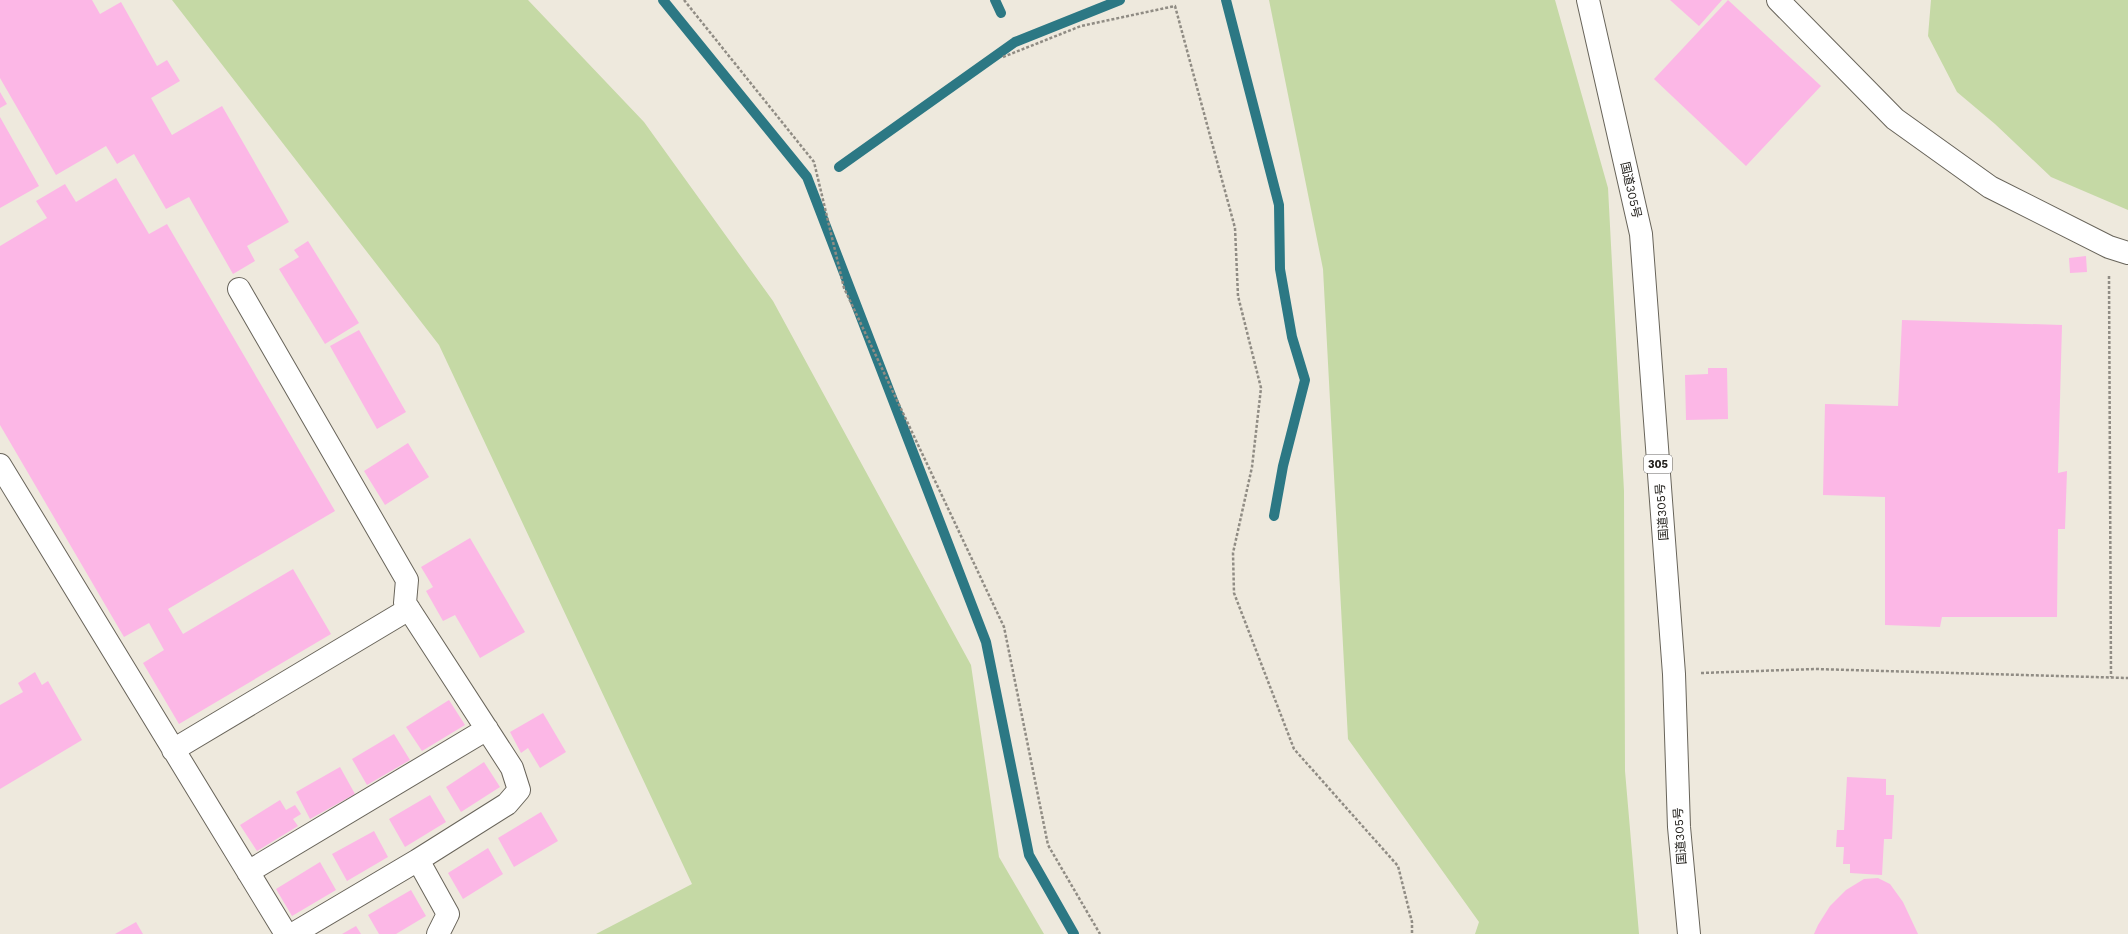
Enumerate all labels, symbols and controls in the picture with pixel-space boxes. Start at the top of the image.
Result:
street label: 国道305号 [1618,160,1644,220]
road number: 305 [1644,455,1672,473]
street label: 国道305号 [1653,483,1671,541]
street label: 国道305号 [1671,807,1689,865]

